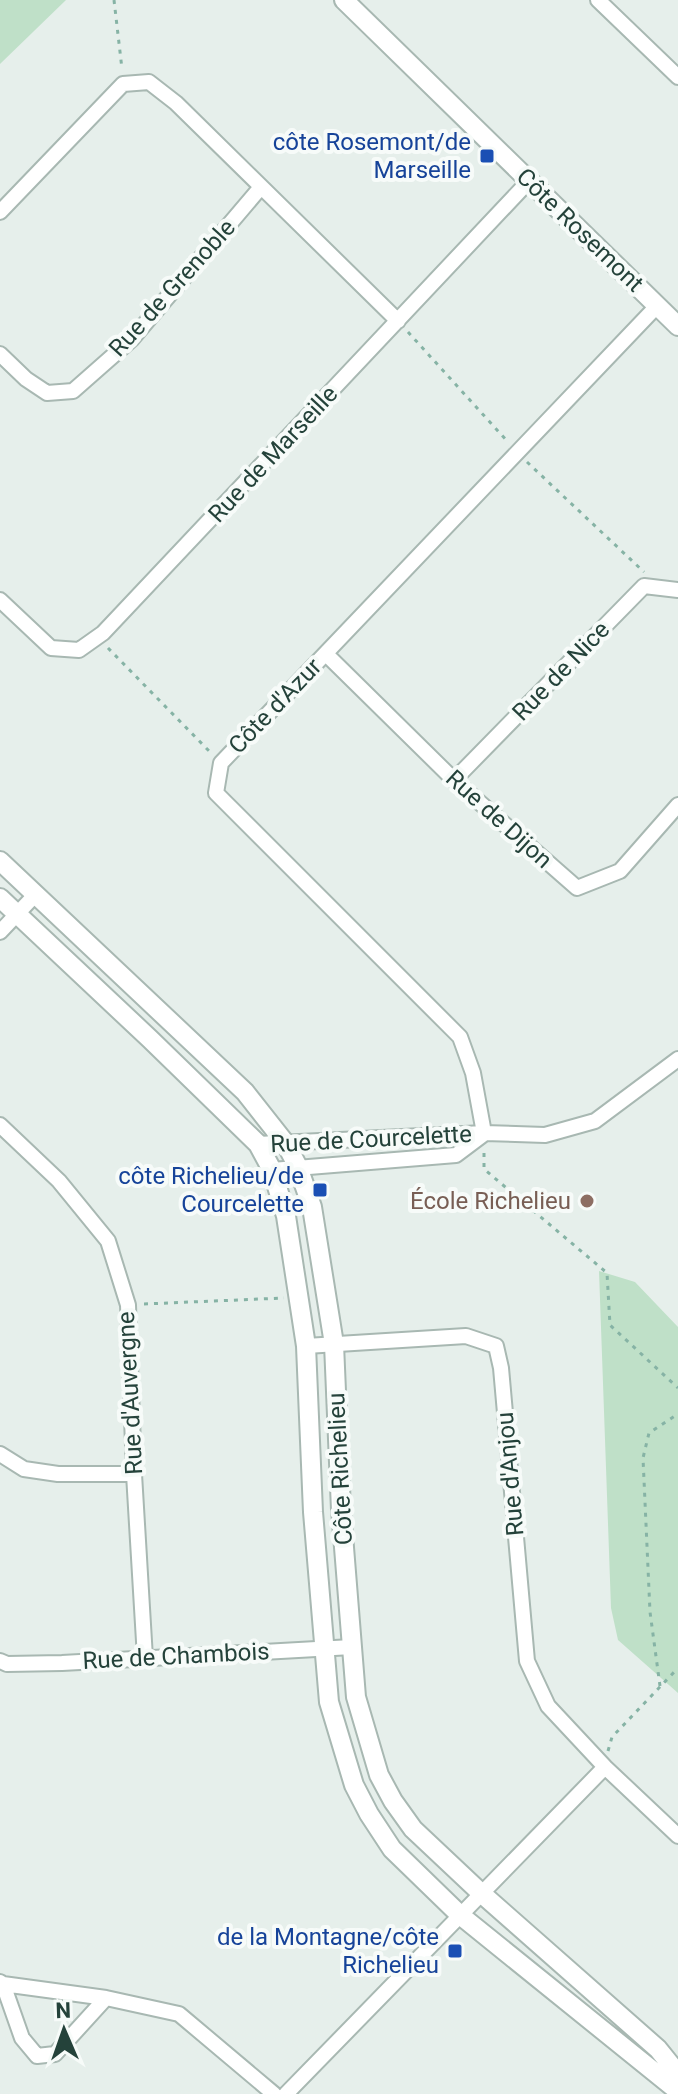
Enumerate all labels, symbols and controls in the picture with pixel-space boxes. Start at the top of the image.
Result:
place label: côte Rosemont/de Marseille [273,128,471,184]
marker: côte Rosemont/de Marseille [478,147,496,165]
street label: Côte Rosemont [511,163,649,298]
street label: Rue de Grenoble [103,214,241,362]
street label: Rue de Marseille [203,380,343,528]
street label: Rue de Nice [507,616,615,726]
street label: Côte d'Azur [223,653,327,759]
street label: Rue de Dijon [440,764,558,874]
street label: Rue de Courcelette [270,1120,472,1158]
place label: côte Richelieu/de Courcelette [118,1162,304,1218]
marker: côte Richelieu/de Courcelette [311,1181,329,1199]
place label: École Richelieu [410,1187,571,1215]
marker: École Richelieu [578,1192,596,1210]
street label: Rue d'Auvergne [112,1311,148,1475]
street label: Côte Richelieu [322,1392,358,1546]
street label: Rue d'Anjou [491,1411,529,1537]
street label: Rue de Chambois [82,1637,270,1675]
place label: de la Montagne/côte Richelieu [217,1923,439,1979]
marker: de la Montagne/côte Richelieu [446,1942,464,1960]
north arrow [24,1990,104,2070]
text: N [55,1998,72,2023]

